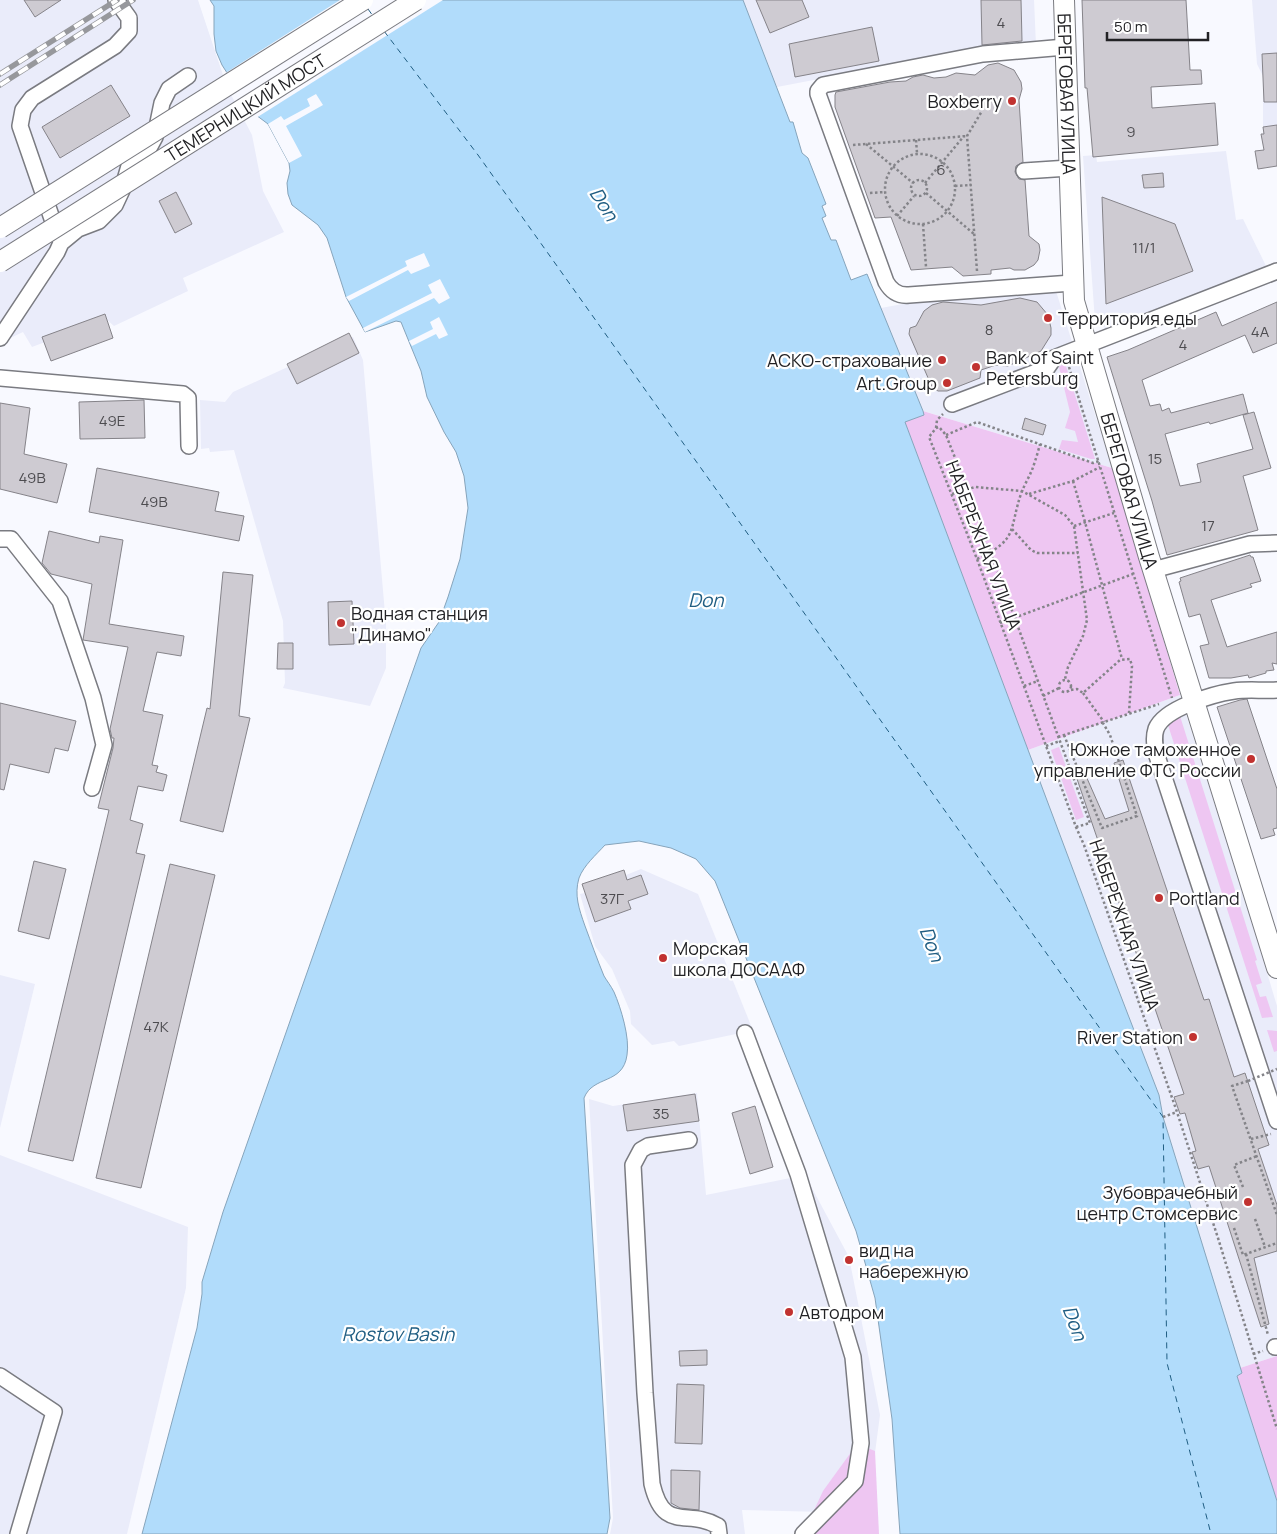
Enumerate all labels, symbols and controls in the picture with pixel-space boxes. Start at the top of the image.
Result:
scale bar [1107,10,1208,42]
house number: 4 [997,12,1006,33]
street label: БЕРЕГОВАЯ УЛИЦА [1052,13,1082,176]
text: 50 m [1114,16,1148,37]
street label: ТЕМЕРНИЦКИЙ МОСТ [160,48,331,167]
place label: Boxberry [927,89,1002,113]
marker: Boxberry [1006,95,1018,107]
house number: 9 [1126,121,1136,142]
house number: 6 [936,159,946,180]
water label: Don [584,182,625,226]
house number: 11/1 [1132,237,1156,258]
place label: Территория еды [1058,306,1197,330]
marker: Территория еды [1042,312,1054,324]
house number: 8 [985,319,993,340]
house number: 4А [1251,321,1270,342]
house number: 4 [1179,334,1188,355]
place label: Bank of Saint Petersburg [986,345,1094,390]
place label: АСКО-страхование [767,348,932,372]
marker: АСКО-страхование [936,354,948,366]
marker: Bank of Saint Petersburg [970,361,982,373]
place label: Art.Group [856,371,937,395]
marker: Art.Group [941,377,953,389]
house number: 49Е [99,410,125,431]
street label: БЕРЕГОВАЯ УЛИЦА [1095,410,1164,572]
house number: 15 [1148,448,1162,469]
street label: НАБЕРЕЖНАЯ УЛИЦА [941,457,1028,634]
house number: 49В [18,467,46,488]
house number: 49В [140,491,168,512]
house number: 17 [1201,515,1215,536]
water label: Don [688,587,724,613]
place label: Водная станция "Динамо" [351,601,488,646]
marker: Водная станция "Динамо" [335,617,347,629]
place label: Южное таможенное управление ФТС России [1034,737,1241,782]
marker: Южное таможенное управление ФТС России [1245,753,1257,765]
street label: НАБЕРЕЖНАЯ УЛИЦА [1084,836,1166,1014]
place label: Portland [1169,886,1240,910]
house number: 37Г [600,888,624,909]
marker: Portland [1153,892,1165,904]
water label: Don [914,923,951,966]
place label: Морская школа ДОСААФ [673,936,805,981]
marker: Морская школа ДОСААФ [657,952,669,964]
house number: 47К [143,1016,169,1037]
place label: River Station [1077,1025,1183,1049]
marker: River Station [1187,1031,1199,1043]
house number: 35 [653,1103,669,1124]
place label: Зубоврачебный центр Стомсервис [1076,1180,1238,1225]
marker: Зубоврачебный центр Стомсервис [1242,1196,1254,1208]
place label: вид на набережную [859,1238,968,1283]
marker: вид на набережную [843,1254,855,1266]
place label: Автодром [799,1300,884,1324]
water label: Don [1057,1302,1094,1345]
marker: Автодром [783,1306,795,1318]
water label: Rostov Basin [342,1321,455,1347]

